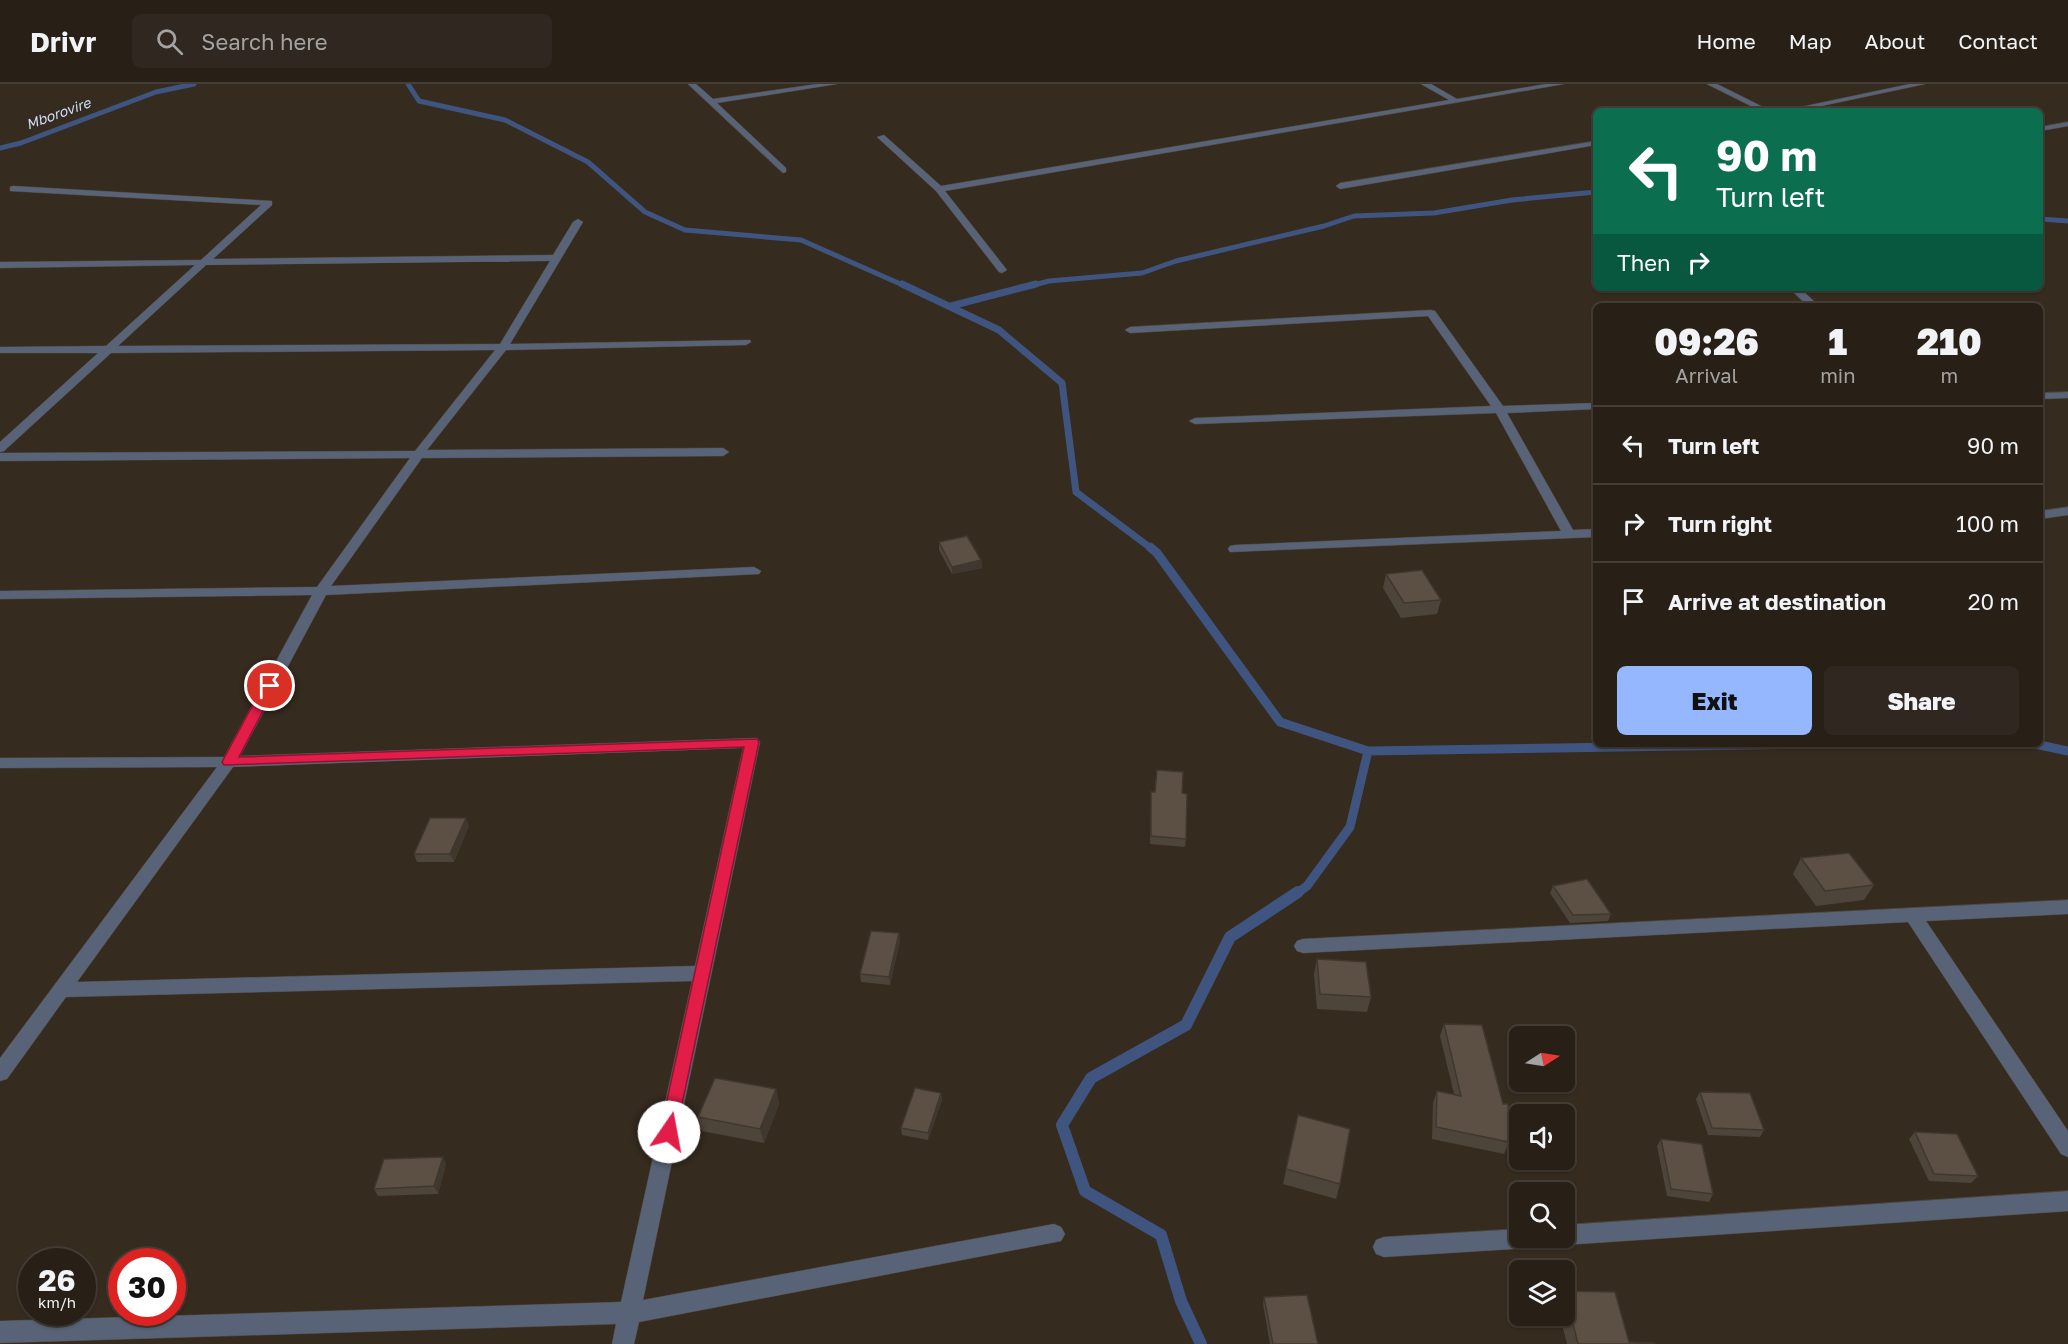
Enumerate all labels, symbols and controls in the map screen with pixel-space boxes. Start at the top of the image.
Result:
search box [132,14,552,68]
text: Drivr [30,25,96,58]
icon: search [153,25,186,58]
text: Search here [201,28,327,55]
text: Home [1696,28,1756,54]
text: Map [1789,28,1832,54]
text: About [1865,28,1925,54]
text: Contact [1958,28,2038,54]
water label: Mborovire [23,93,93,133]
text: 90 m [1716,130,1817,180]
icon: left [1617,132,1695,210]
text: Turn left [1716,181,1825,213]
icon: right [1682,246,1715,279]
text: Then [1617,249,1670,276]
text: 09:26 [1654,320,1759,363]
text: 1 [1828,320,1847,363]
text: 210 [1917,320,1982,363]
text: Arrival [1675,363,1738,387]
text: min [1820,363,1856,387]
text: m [1940,363,1958,387]
icon: left [1617,429,1650,462]
text: Turn left [1668,432,1759,459]
text: 90 m [1967,432,2019,459]
icon: right [1617,507,1650,540]
text: Turn right [1668,510,1772,537]
text: 100 m [1956,510,2019,537]
icon: arrive [1617,585,1650,618]
text: Arrive at destination [1668,588,1886,615]
text: 20 m [1968,588,2019,615]
pin [244,660,295,711]
button: Exit [1617,666,1812,735]
button: Share [1824,666,2019,735]
icon: arrive [253,669,286,702]
north arrow [1509,1026,1575,1092]
map controls [1509,1026,1575,1326]
position arrow [637,1100,701,1164]
button: sound [1509,1104,1575,1170]
button: search [1509,1182,1575,1248]
speed limit sign: 30 [108,1248,186,1326]
button: layers [1509,1260,1575,1326]
text: 26 [38,1262,76,1298]
text: km/h [38,1293,76,1311]

